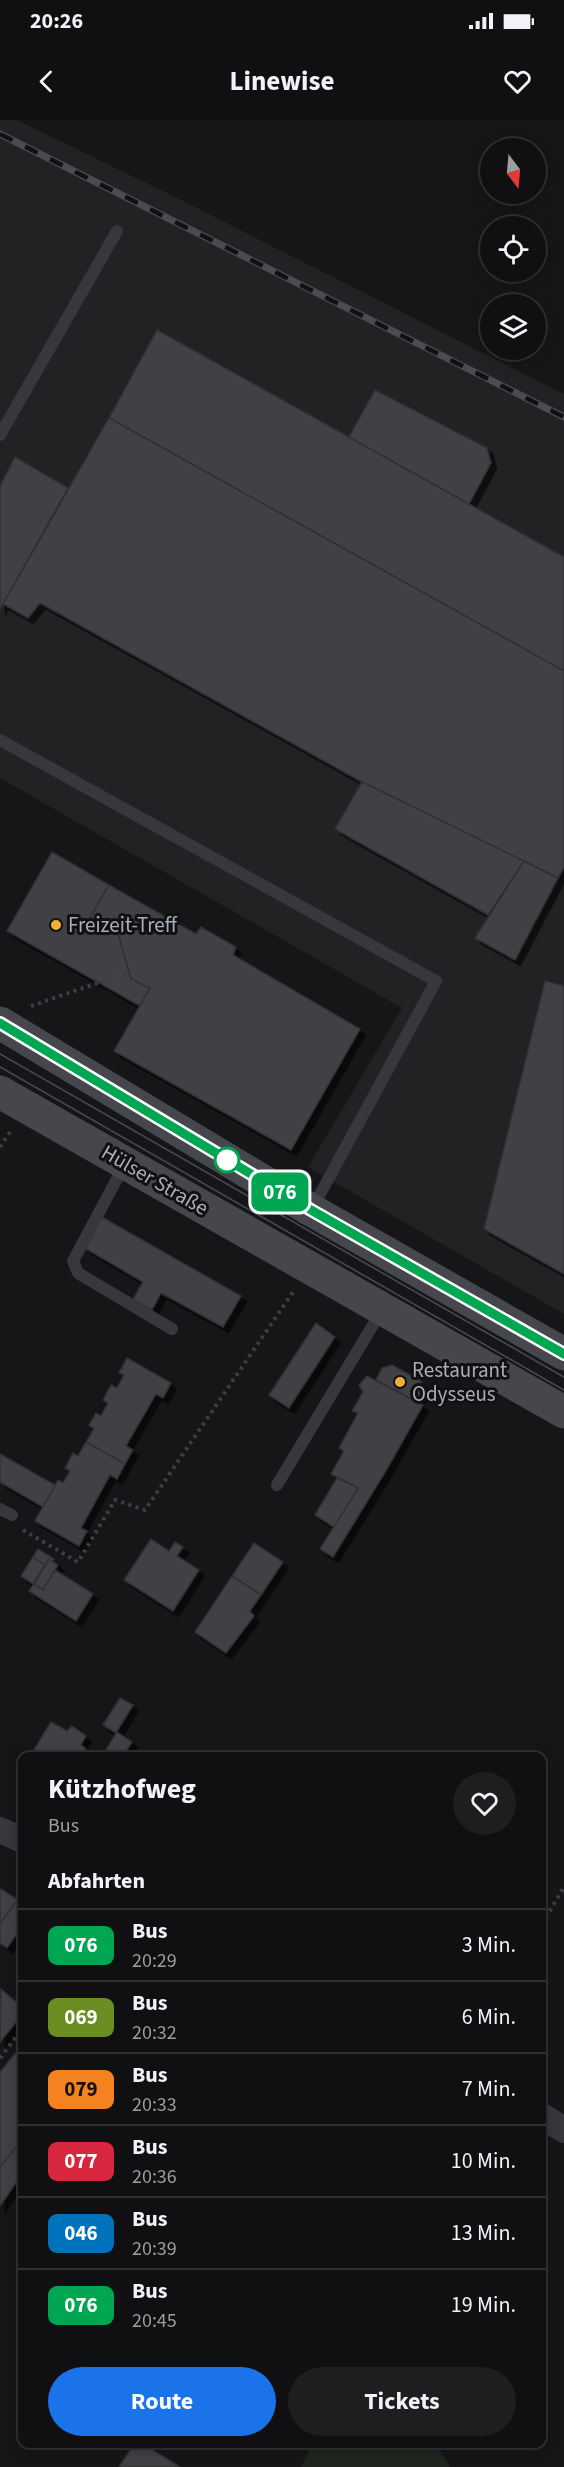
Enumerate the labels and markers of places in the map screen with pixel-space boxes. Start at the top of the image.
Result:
place label: Freizeit-Treff [68,910,178,940]
marker: Freizeit-Treff [49,918,63,932]
unlabelled marker [214,1147,240,1173]
place label: Restaurant Odysseus [412,1355,507,1409]
marker: Restaurant Odysseus [393,1375,407,1389]

